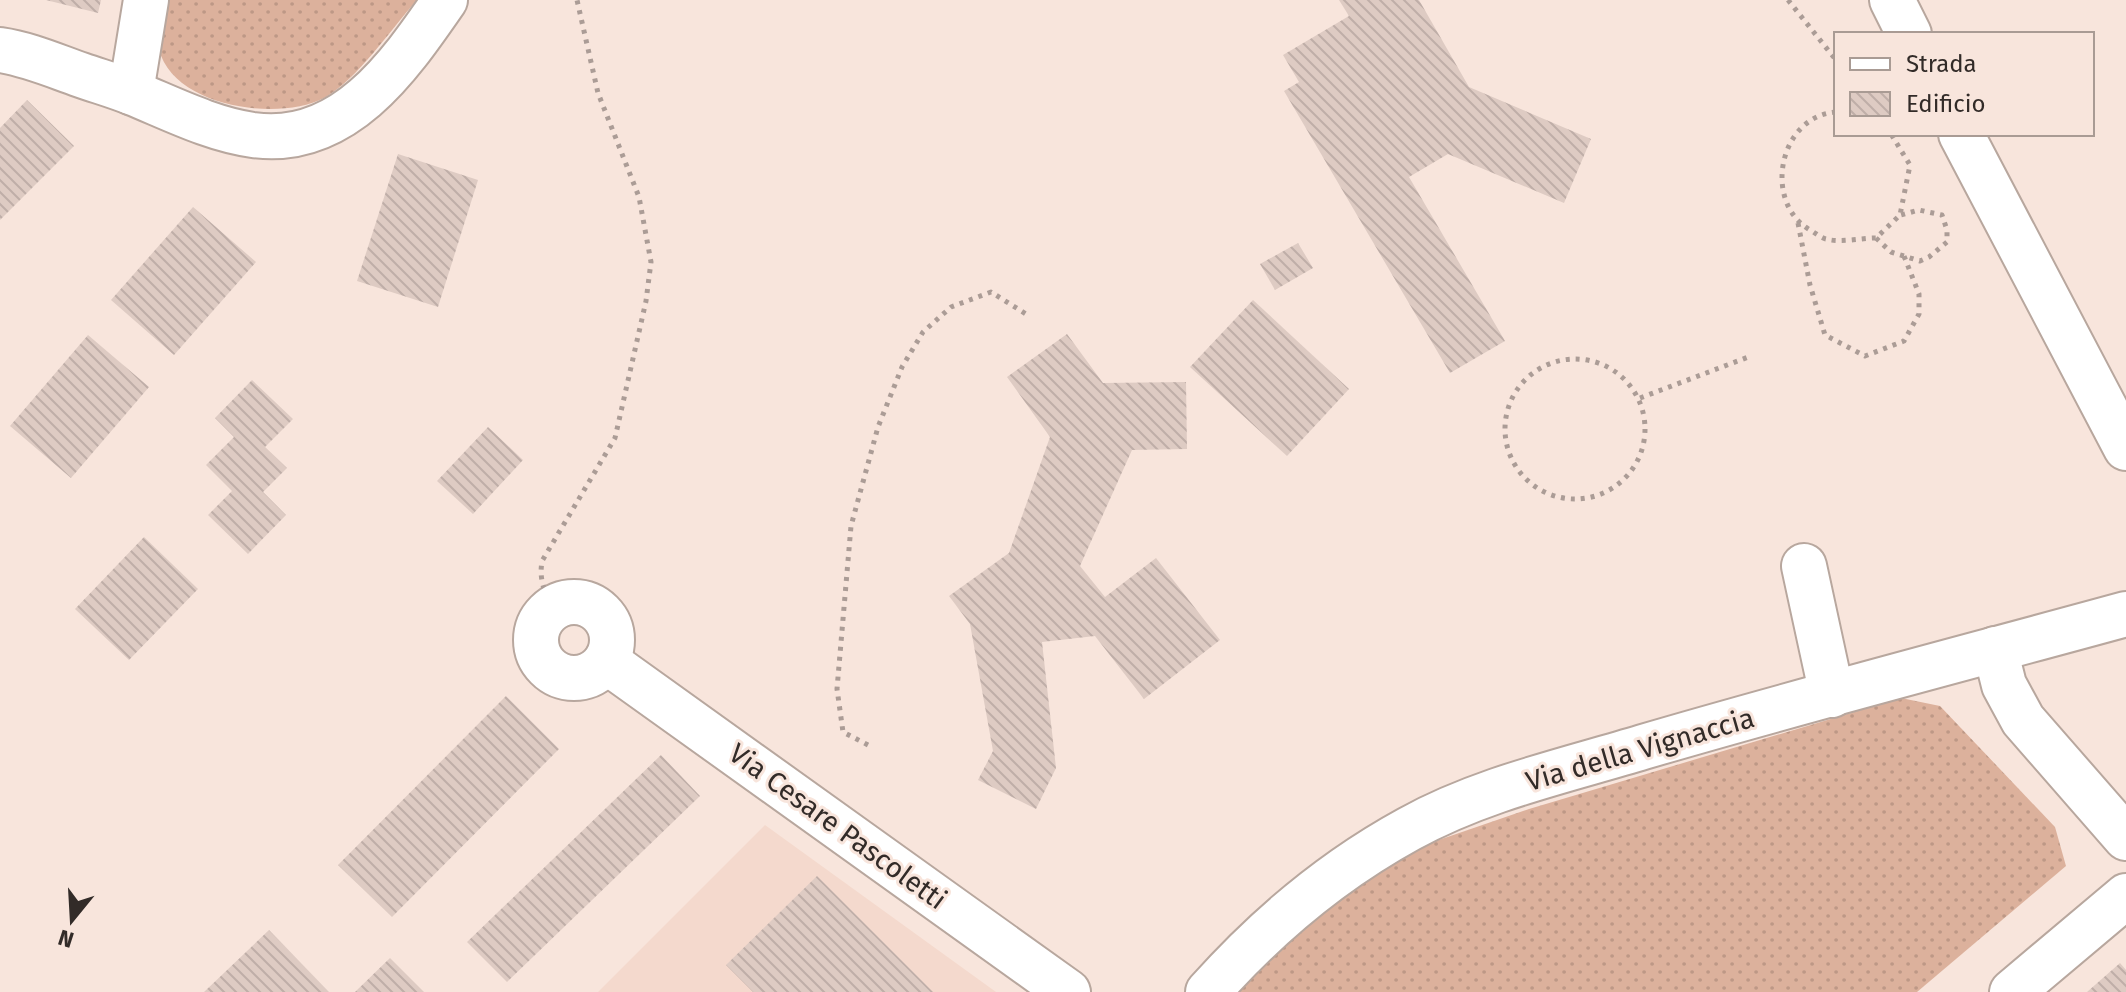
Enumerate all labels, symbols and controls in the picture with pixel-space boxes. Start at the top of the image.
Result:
legend [1834,32,2094,136]
text: Strada [1906,50,1977,78]
text: Edificio [1906,90,1986,118]
street label: Via della Vignaccia [1522,701,1758,798]
street label: Via Cesare Pascoletti [723,736,953,916]
north arrow [32,880,112,960]
text: N [55,923,77,954]

